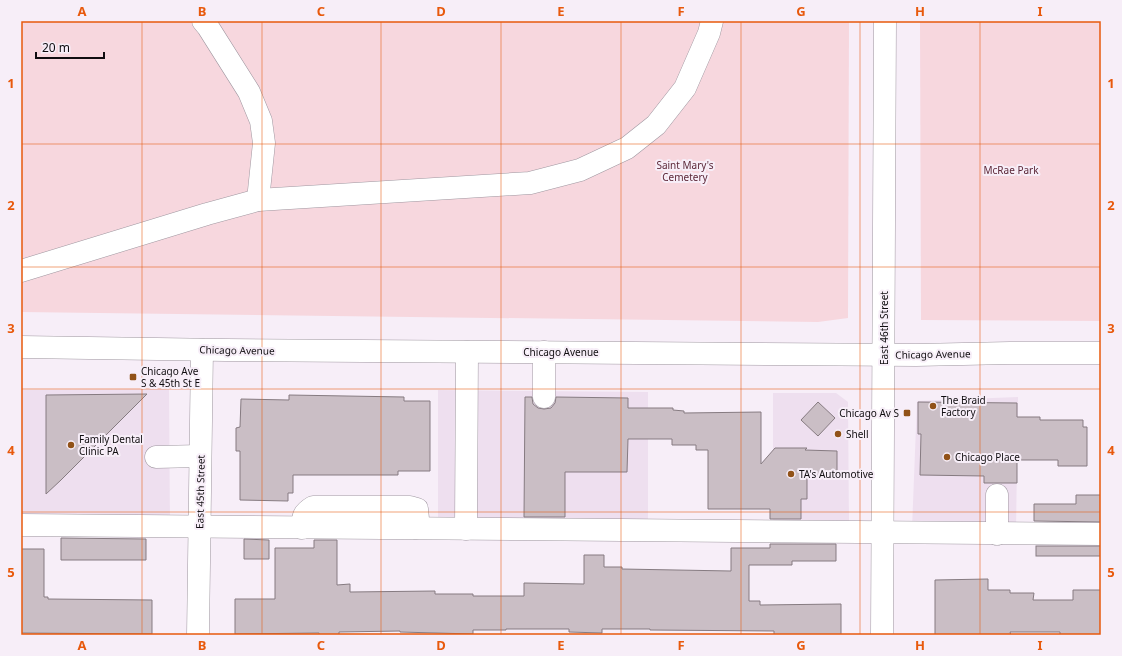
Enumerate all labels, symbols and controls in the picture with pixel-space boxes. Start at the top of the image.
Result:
text: A [78,2,87,20]
text: B [198,2,206,20]
text: C [317,2,325,20]
text: D [436,2,446,20]
text: E [557,2,565,20]
text: F [677,2,685,20]
text: G [796,2,806,20]
text: H [915,2,925,20]
text: I [1037,2,1043,20]
scale bar [36,34,104,60]
text: 20 m [42,39,70,56]
text: 1 [7,74,15,92]
text: 1 [1107,74,1115,92]
park label: Saint Mary's Cemetery [656,158,714,184]
park label: McRae Park [983,163,1039,177]
text: 2 [7,196,15,214]
text: 2 [1107,196,1115,214]
street label: East 46th Street [877,291,891,365]
text: 3 [7,319,15,337]
text: 3 [1107,319,1115,337]
street label: Chicago Avenue [199,342,275,358]
street label: Chicago Avenue [523,345,599,359]
street label: Chicago Avenue [895,346,971,362]
place label: Chicago Ave S & 45th St E [141,364,200,390]
marker: Chicago Ave S & 45th St E [128,372,138,382]
place label: The Braid Factory [941,393,986,419]
marker: The Braid Factory [928,401,938,411]
place label: Chicago Av S [839,406,900,420]
marker: Chicago Av S [902,408,912,418]
place label: Shell [846,427,868,441]
marker: Shell [833,429,843,439]
place label: Family Dental Clinic PA [79,432,143,458]
marker: Family Dental Clinic PA [66,440,76,450]
text: 4 [7,441,15,459]
text: 4 [1107,441,1115,459]
place label: Chicago Place [955,450,1020,464]
marker: Chicago Place [942,452,952,462]
street label: East 45th Street [192,455,208,529]
place label: TA's Automotive [799,467,874,481]
marker: TA's Automotive [786,469,796,479]
text: 5 [7,563,15,581]
text: 5 [1107,563,1115,581]
text: A [78,636,87,654]
text: B [198,636,206,654]
text: C [317,636,325,654]
text: D [436,636,446,654]
text: E [557,636,565,654]
text: F [677,636,685,654]
text: G [796,636,806,654]
text: H [915,636,925,654]
text: I [1037,636,1043,654]

